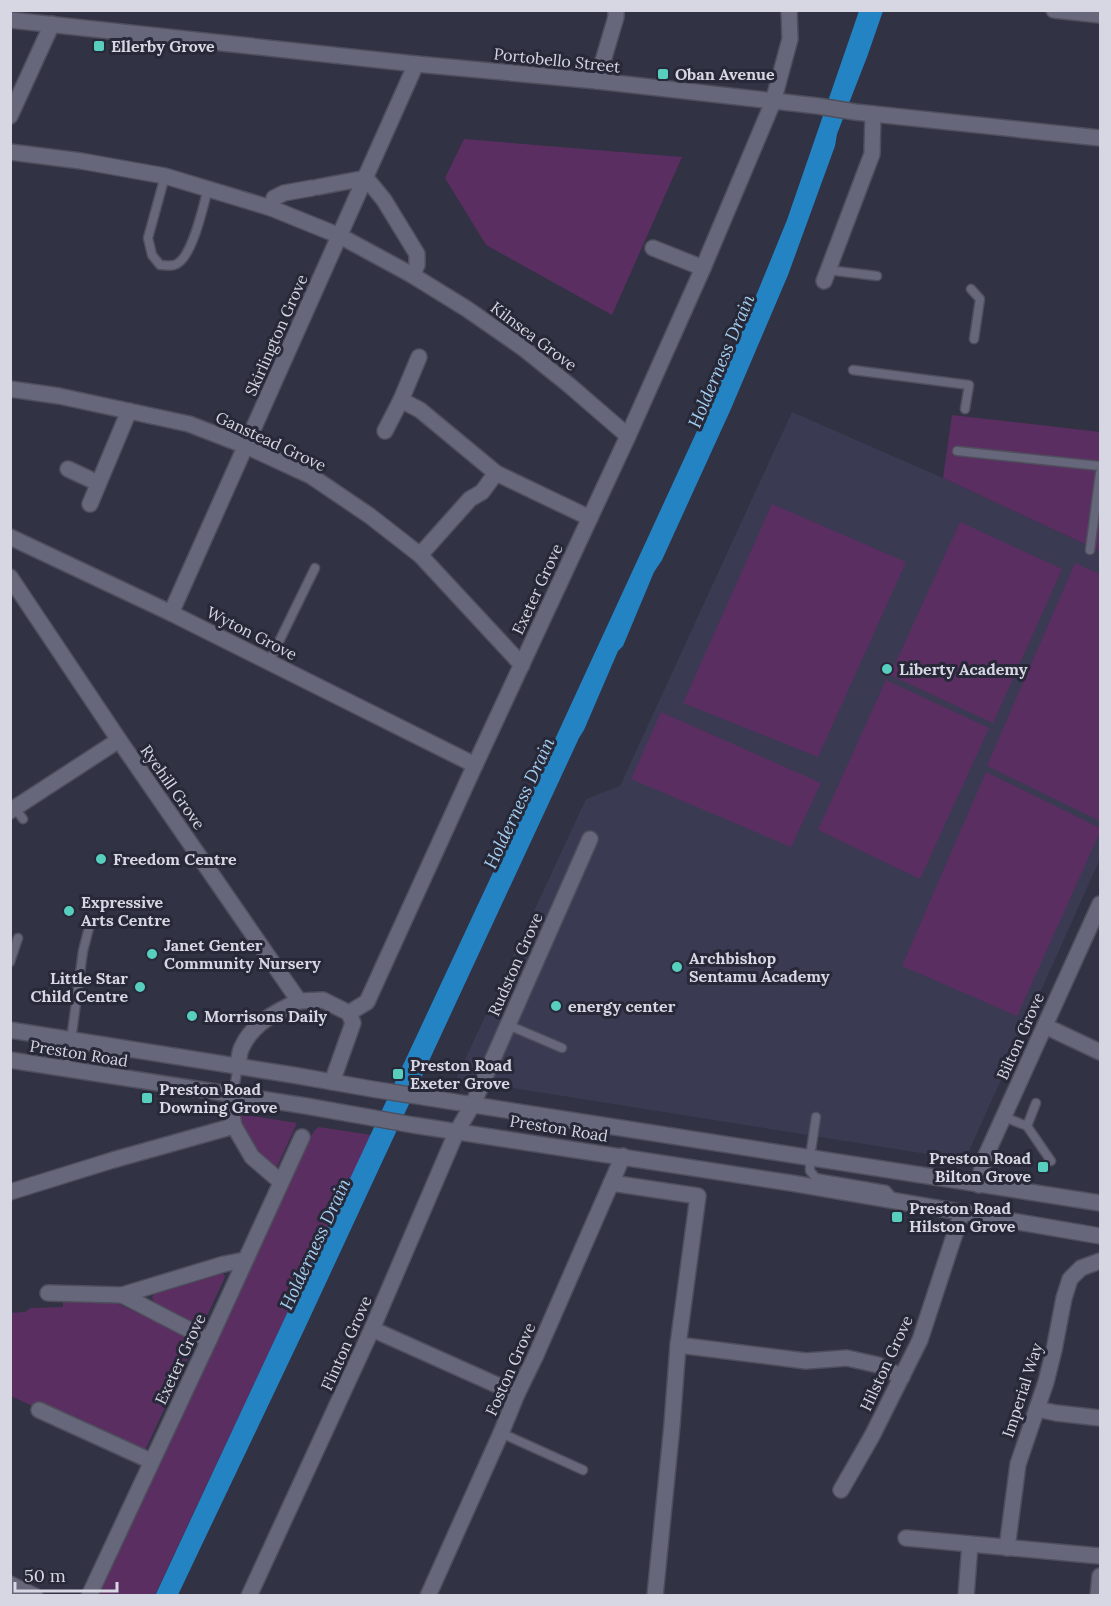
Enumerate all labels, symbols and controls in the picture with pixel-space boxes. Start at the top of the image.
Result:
place label: Ellerby Grove [111,36,215,56]
marker: Ellerby Grove [92,39,106,53]
street label: Portobello Street [493,43,622,77]
place label: Oban Avenue [675,64,775,84]
marker: Oban Avenue [656,67,670,81]
street label: Skirlington Grove [240,271,312,399]
water label: Holderness Drain [683,291,759,431]
street label: Kilnsea Grove [487,297,581,375]
street label: Ganstead Grove [213,407,330,475]
street label: Exeter Grove [507,540,567,638]
street label: Wyton Grove [204,602,301,664]
place label: Liberty Academy [899,659,1028,679]
marker: Liberty Academy [880,662,894,676]
water label: Holderness Drain [478,734,560,872]
street label: Ryehill Grove [136,741,210,833]
place label: Freedom Centre [113,849,237,869]
marker: Freedom Centre [94,852,108,866]
place label: Expressive Arts Centre [81,892,171,930]
marker: Expressive Arts Centre [62,904,76,918]
street label: Rudston Grove [483,909,547,1019]
place label: Janet Genter Community Nursery [164,935,321,973]
marker: Janet Genter Community Nursery [145,947,159,961]
place label: Archbishop Sentamu Academy [689,948,830,986]
marker: Archbishop Sentamu Academy [670,960,684,974]
place label: Little Star Child Centre [31,968,128,1006]
marker: Little Star Child Centre [133,980,147,994]
street label: Bilton Grove [992,989,1048,1083]
place label: energy center [568,996,676,1016]
marker: energy center [549,999,563,1013]
place label: Morrisons Daily [204,1006,327,1026]
marker: Morrisons Daily [185,1009,199,1023]
street label: Preston Road [28,1035,130,1071]
place label: Preston Road Exeter Grove [410,1055,512,1093]
marker: Preston Road Exeter Grove [391,1067,405,1081]
place label: Preston Road Downing Grove [159,1079,278,1117]
marker: Preston Road Downing Grove [140,1091,154,1105]
street label: Preston Road [508,1110,610,1146]
place label: Preston Road Bilton Grove [929,1148,1031,1186]
marker: Preston Road Bilton Grove [1036,1160,1050,1174]
water label: Holderness Drain [274,1175,356,1313]
place label: Preston Road Hilston Grove [909,1198,1016,1236]
marker: Preston Road Hilston Grove [890,1210,904,1224]
street label: Flinton Grove [316,1292,376,1393]
street label: Exeter Grove [150,1310,210,1408]
street label: Hilston Grove [855,1312,917,1414]
street label: Foston Grove [481,1319,540,1419]
street label: Imperial Way [997,1340,1047,1440]
scale bar [15,1555,117,1593]
text: 50 m [24,1564,66,1587]

